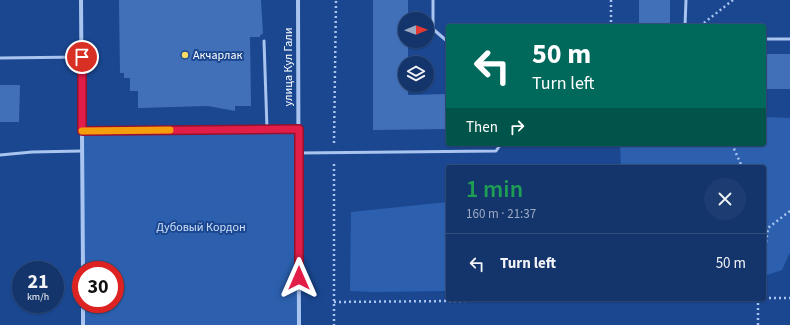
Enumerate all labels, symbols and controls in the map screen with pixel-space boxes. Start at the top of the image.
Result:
north arrow [398,12,434,48]
map controls [398,12,434,92]
street label: улица Кул Гали [280,28,297,106]
text: 50 m [532,34,591,74]
pin [65,40,99,74]
icon: left [466,40,518,92]
icon: arrive [71,46,93,68]
place label: Акчарлак [193,47,243,64]
marker: Акчарлак [180,50,190,60]
button: layers [398,56,434,92]
text: Turn left [532,71,594,96]
icon: right [506,116,528,138]
text: Then [466,117,498,138]
text: 1 min [466,172,523,207]
button: close [704,178,746,220]
text: 160 m · 21:37 [466,205,536,223]
park label: Дубовый Кордон [156,219,246,236]
icon: left [466,253,488,275]
text: Turn left [500,253,556,274]
text: 50 m [716,253,746,274]
position arrow [278,257,320,299]
speed limit sign: 30 [72,261,124,313]
text: 21 [27,268,49,296]
text: km/h [27,290,49,304]

